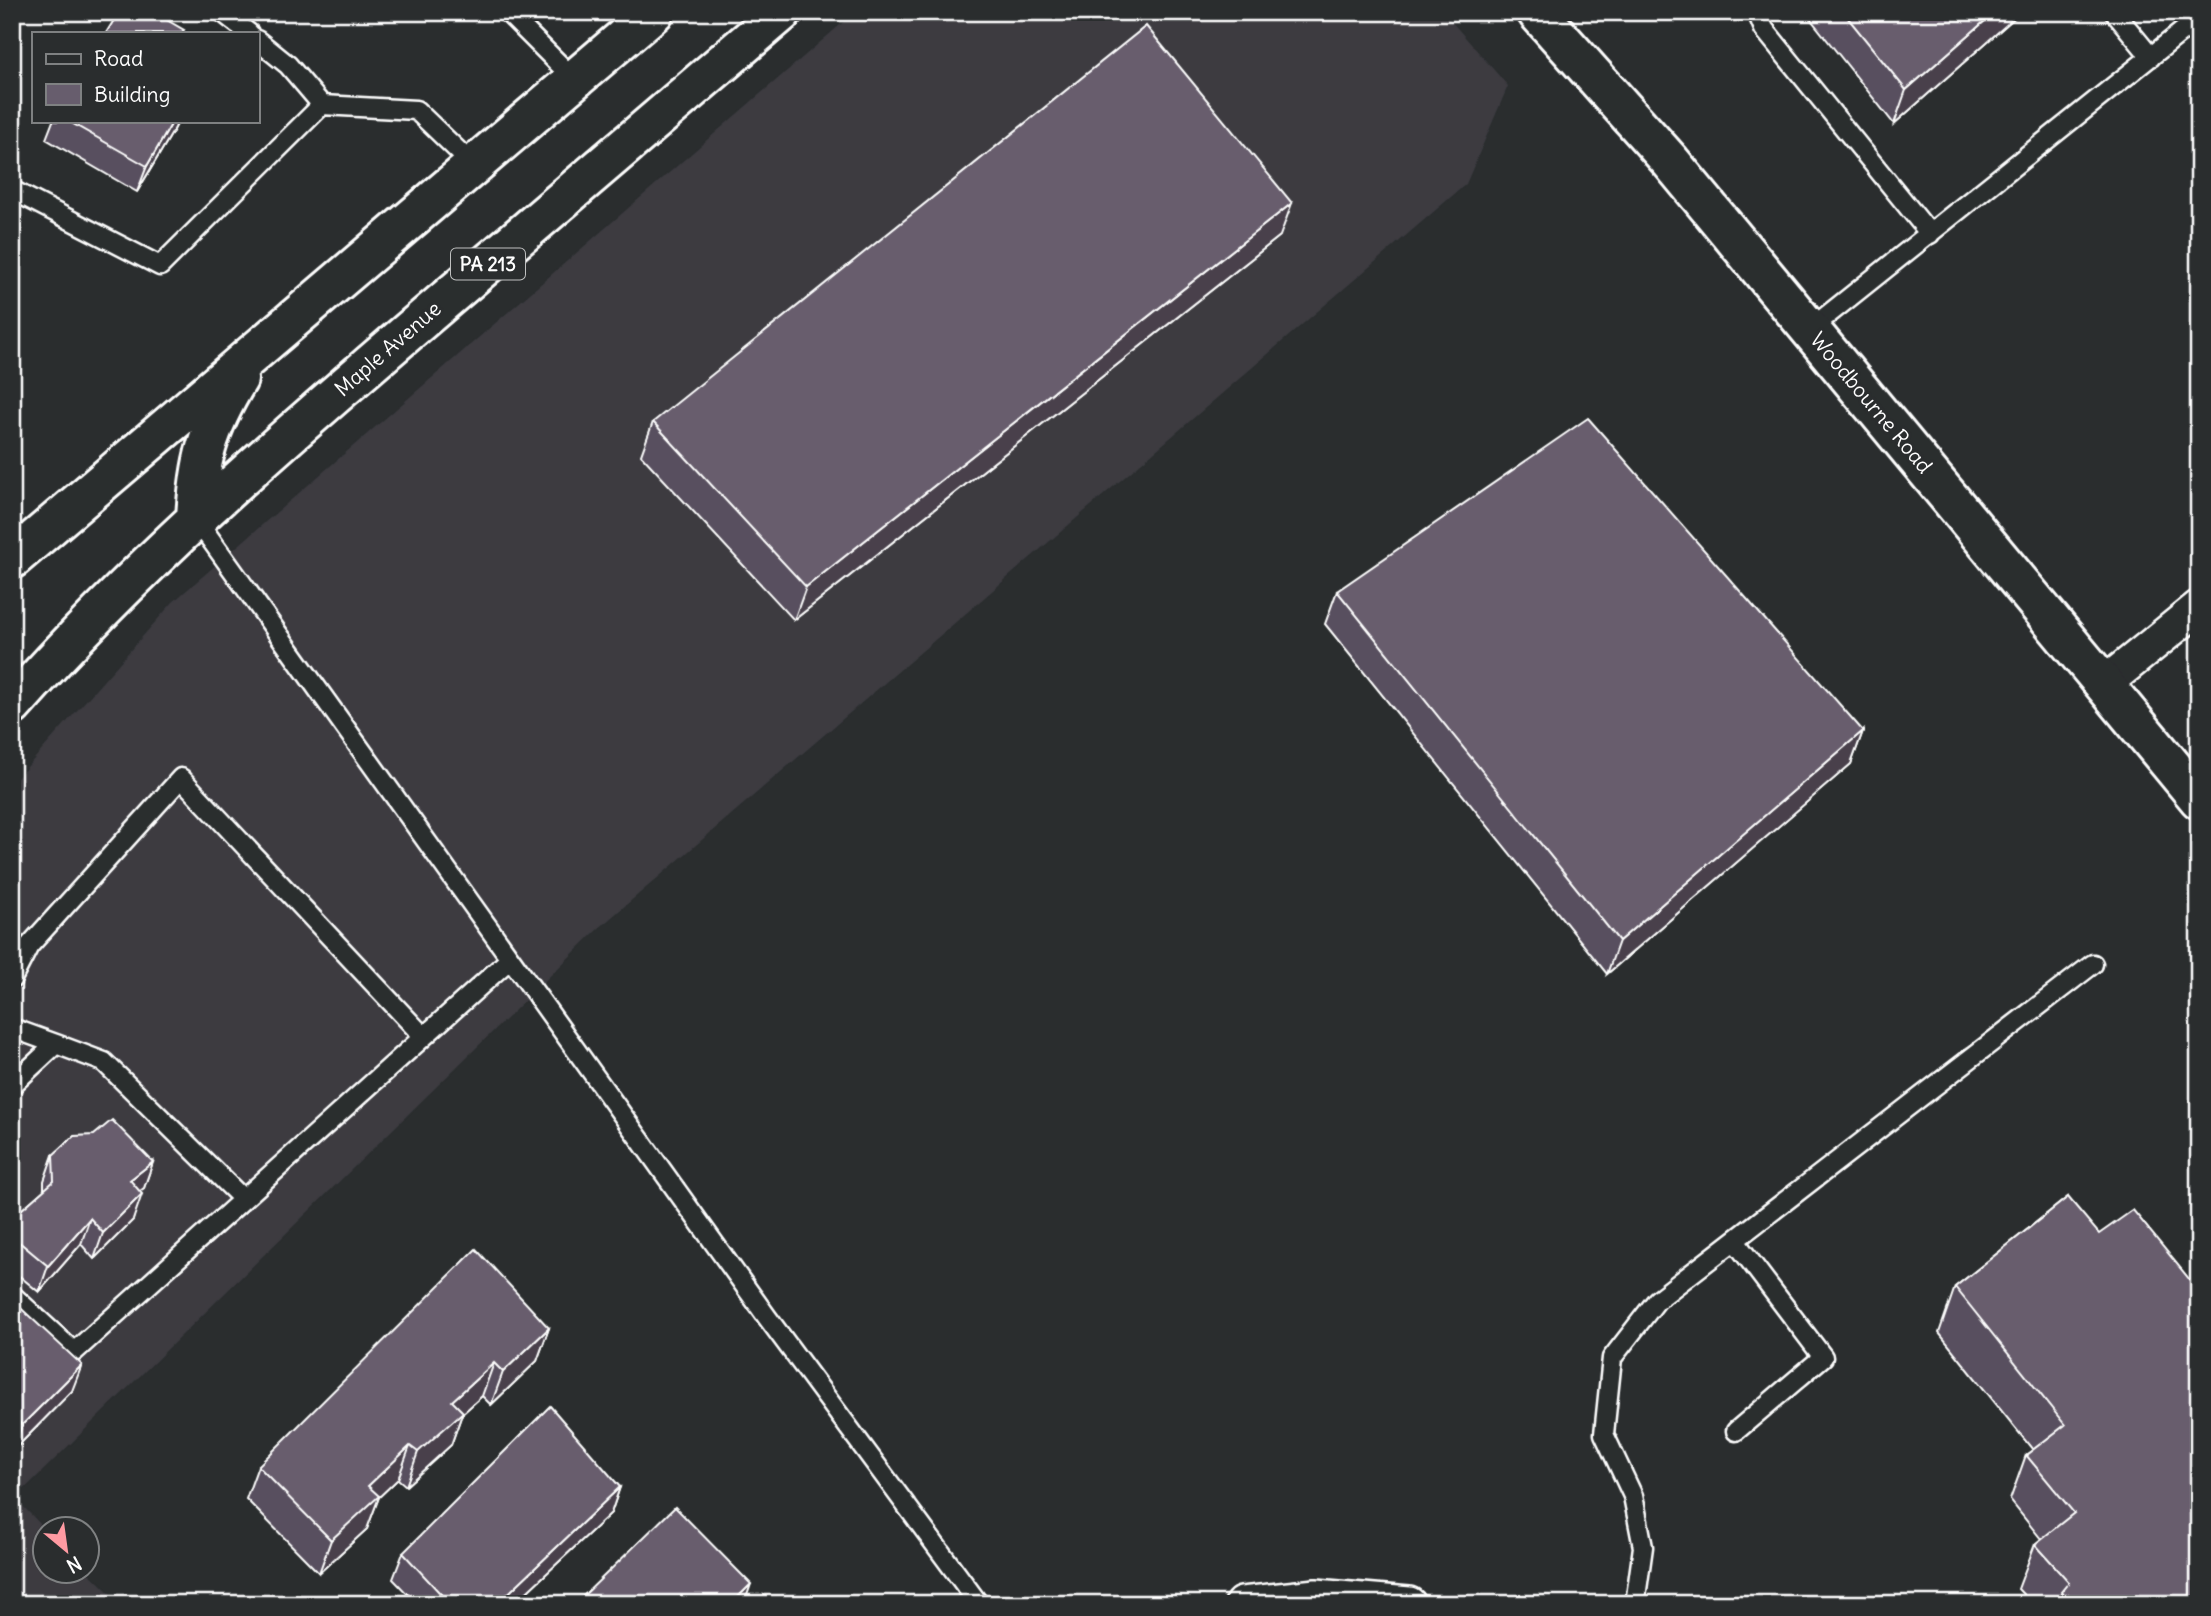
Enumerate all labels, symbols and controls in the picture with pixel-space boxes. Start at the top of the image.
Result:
legend [32,32,259,122]
text: Road [94,45,143,72]
text: Building [94,81,170,108]
road number: PA 213 [451,248,525,280]
street label: Maple Avenue [329,295,446,402]
street label: Woodbourne Road [1804,326,1938,479]
north arrow [32,1514,102,1584]
text: N [63,1551,86,1579]

